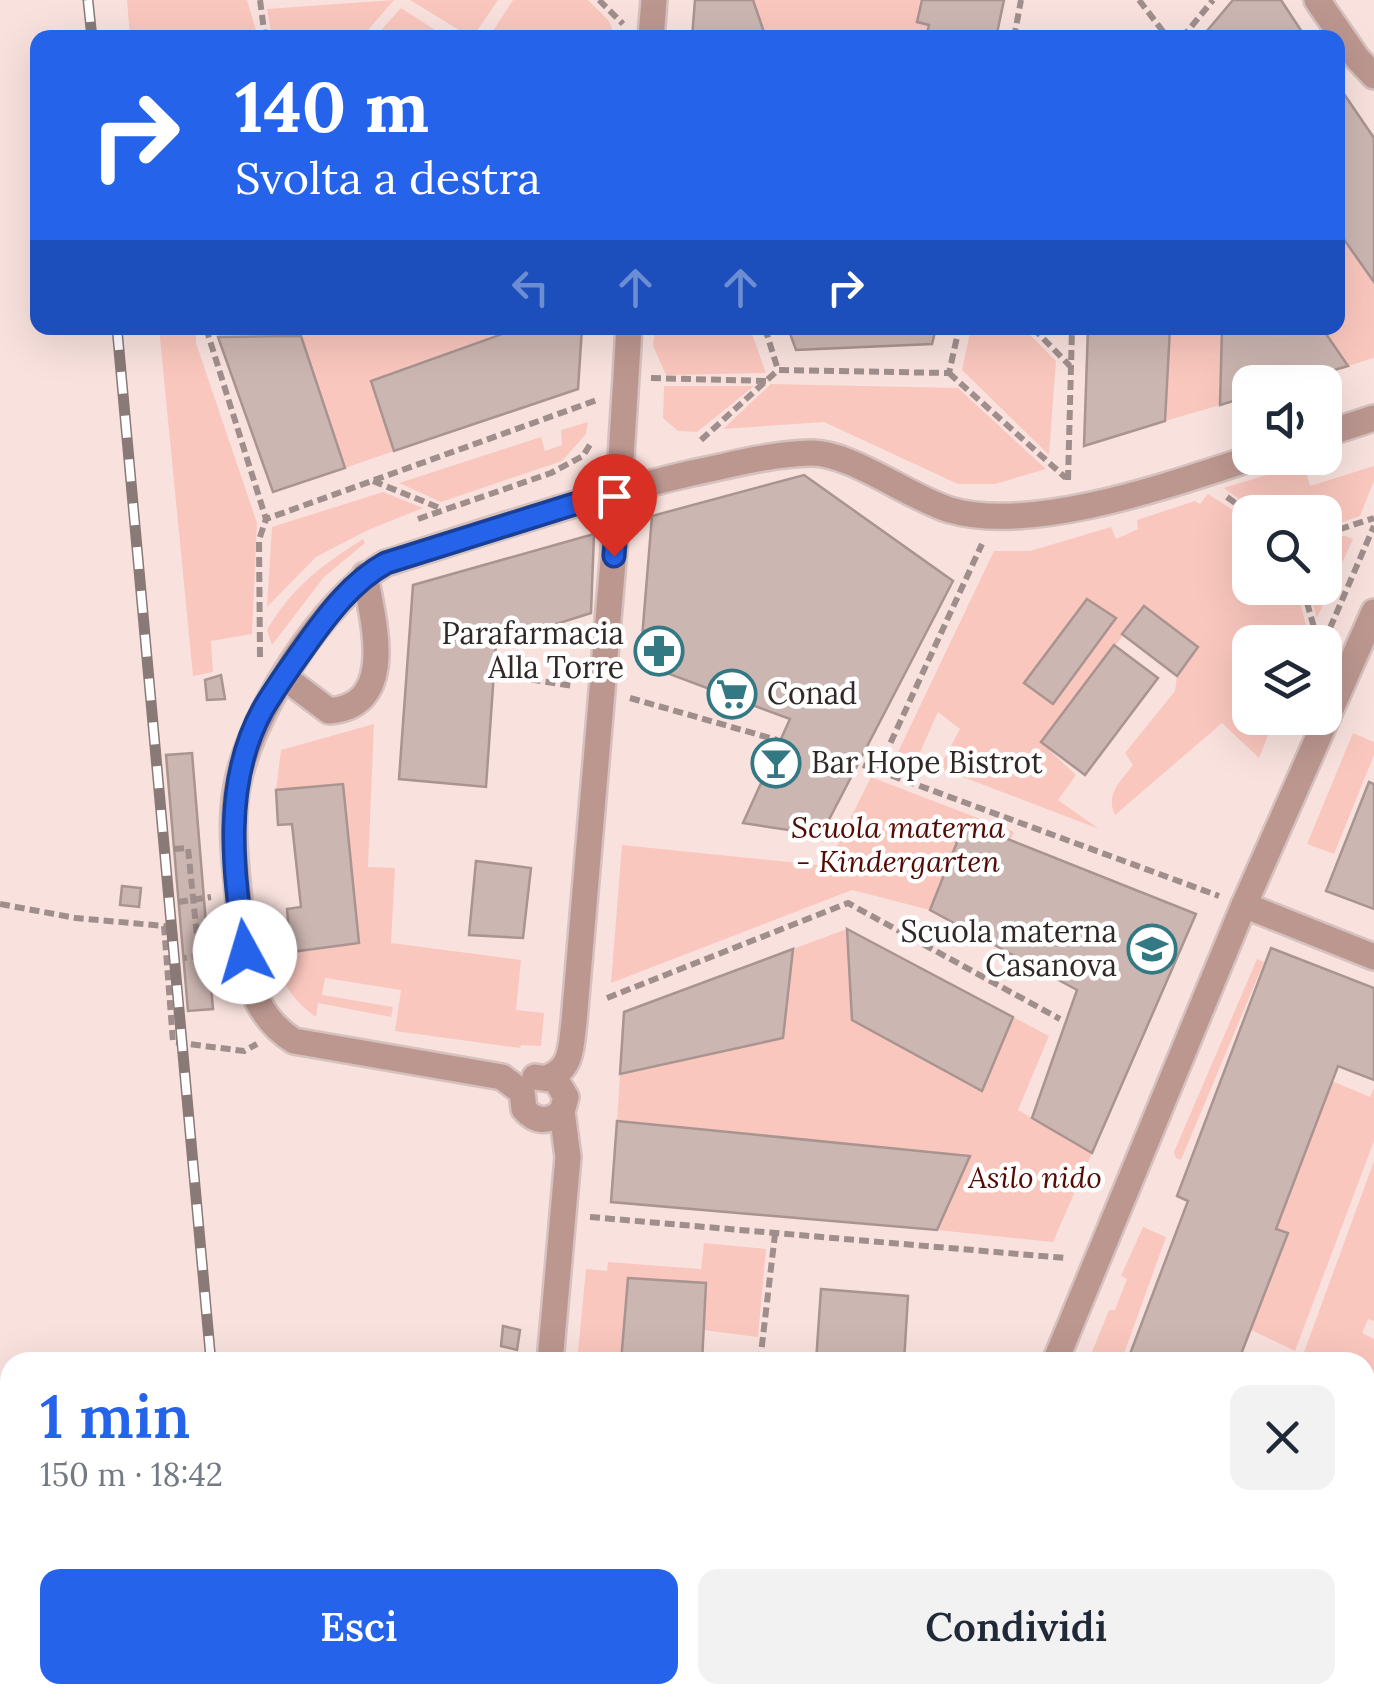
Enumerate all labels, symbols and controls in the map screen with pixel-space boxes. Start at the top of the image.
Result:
text: 140 m [235,62,429,151]
icon: right [70,70,200,200]
text: Svolta a destra [235,149,541,206]
icon: left [503,260,558,315]
icon: ahead [608,260,663,315]
icon: ahead [713,260,768,315]
icon: right [818,260,873,315]
map controls [1232,365,1342,735]
button: sound [1232,365,1342,475]
pin [572,454,657,557]
icon: arrive [587,469,642,524]
button: search [1232,495,1342,605]
place label: Parafarmacia Alla Torre [442,614,624,686]
pharmacy icon: Parafarmacia Alla Torre [633,625,685,677]
button: layers [1232,625,1342,735]
supermarket icon: Conad [706,668,758,720]
place label: Conad [767,674,857,712]
bar icon: Bar Hope Bistrot [750,737,802,789]
place label: Bar Hope Bistrot [811,743,1043,781]
park label: Scuola materna - Kindergarten [791,808,1006,880]
position arrow [193,900,297,1004]
place label: Scuola materna Casanova [900,912,1117,984]
school or university icon: Scuola materna Casanova [1126,923,1178,975]
park label: Asilo nido [967,1158,1102,1196]
text: 1 min [40,1378,190,1454]
button: close [1230,1385,1335,1490]
text: 150 m · 18:42 [40,1454,223,1495]
button: Esci [40,1569,678,1684]
button: Condividi [698,1569,1335,1684]

